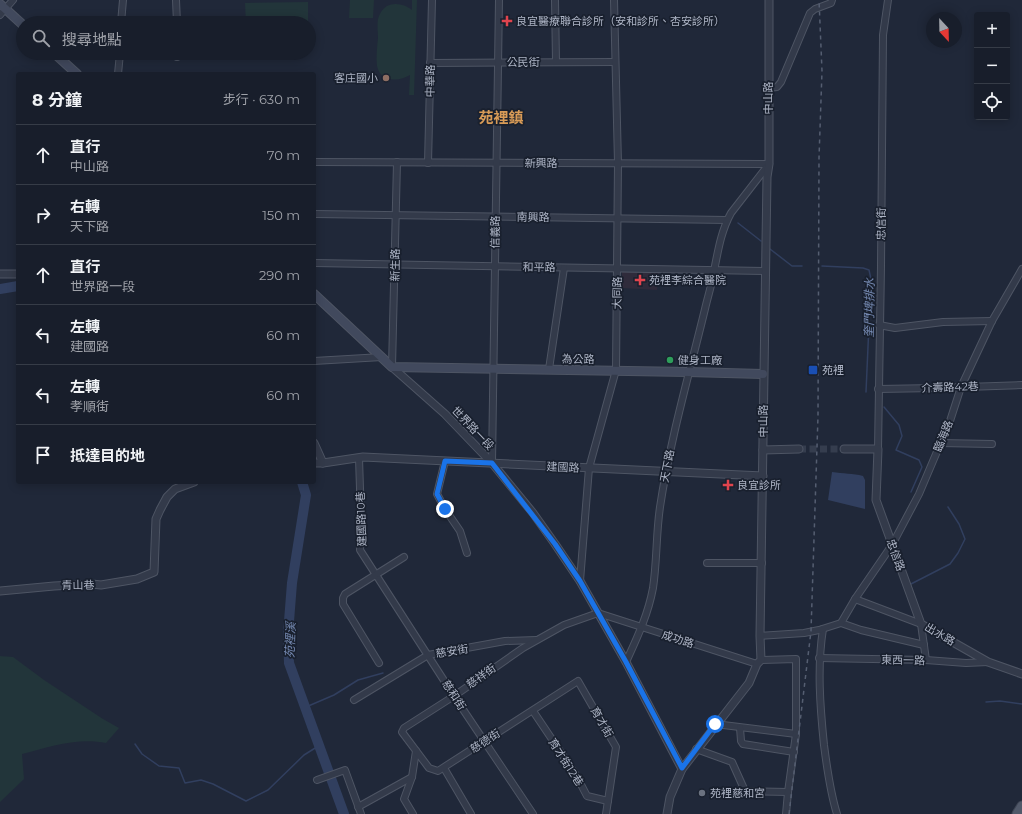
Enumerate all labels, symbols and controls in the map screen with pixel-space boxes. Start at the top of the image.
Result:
north arrow [926,12,962,48]
map controls [974,12,1010,120]
button: + [974,12,1010,48]
place label: 良宜醫療聯合診所（安和診所、杏安診所） [516,14,725,28]
marker: 良宜醫療聯合診所（安和診所、杏安診所） [501,15,513,27]
search box [16,16,316,60]
icon: search [30,27,52,49]
text: 搜尋地點 [62,30,122,49]
button: − [974,48,1010,84]
street label: 公民街 [507,55,540,69]
street label: 中華路 [423,64,437,98]
place label: 客庄國小 [334,71,378,85]
marker: 客庄國小 [381,73,391,83]
street label: 中山路 [761,82,775,115]
button: locate [974,84,1010,120]
text: 8 分鐘 [32,90,82,110]
text: 步行 · 630 m [223,91,300,107]
district label: 苑裡鎮 [478,108,524,127]
text: 直行 [70,137,100,156]
icon: ahead [32,144,54,166]
text: 70 m [267,147,300,163]
street label: 新興路 [525,156,558,170]
text: 中山路 [70,158,109,174]
text: 右轉 [70,197,100,216]
icon: right [32,204,54,226]
text: 150 m [262,207,300,223]
street label: 忠信街 [874,207,888,241]
street label: 南興路 [516,210,550,224]
street label: 信義路 [488,215,502,249]
text: 天下路 [70,218,109,234]
street label: 新生路 [388,248,402,282]
text: 直行 [70,257,100,276]
street label: 和平路 [522,260,556,274]
icon: ahead [32,264,54,286]
text: 290 m [259,267,300,283]
place label: 苑裡李綜合醫院 [649,273,726,287]
marker: 苑裡李綜合醫院 [634,274,646,286]
street label: 大同路 [610,276,624,310]
water label: 奎門埤排水 [861,277,877,338]
text: 世界路一段 [70,278,135,294]
text: 左轉 [70,317,100,336]
icon: left [32,324,54,346]
text: 60 m [266,327,300,343]
text: 建國路 [70,338,109,354]
street label: 為公路 [561,352,595,366]
place label: 健身工廠 [678,353,722,367]
marker: 健身工廠 [665,355,675,365]
place label: 苑裡 [822,363,844,377]
marker: 苑裡 [807,364,819,376]
text: 左轉 [70,377,100,396]
street label: 介壽路42巷 [921,379,979,395]
icon: left [32,384,54,406]
text: 60 m [266,387,300,403]
text: 孝順街 [70,398,109,414]
street label: 世界路一段 [449,403,497,453]
street label: 中山路 [756,405,770,438]
street label: 臨海路 [930,418,956,454]
icon: arrive [32,444,54,466]
text: 抵達目的地 [70,446,145,465]
street label: 天下路 [657,448,677,484]
street label: 建國路 [546,459,580,475]
place label: 良宜診所 [737,478,781,492]
marker: 良宜診所 [722,479,734,491]
street label: 建國路10巷 [353,491,369,547]
route end [436,500,454,518]
street label: 忠信路 [884,537,908,573]
street label: 青山巷 [61,578,95,592]
water label: 苑裡溪 [282,620,298,658]
street label: 出水路 [922,620,958,648]
street label: 成功路 [660,627,696,651]
street label: 慈安街 [435,642,469,660]
street label: 東西一路 [881,653,925,667]
street label: 慈祥街 [463,661,499,691]
street label: 慈和街 [439,677,469,713]
street label: 育才街 [588,704,616,740]
route start [706,715,724,733]
street label: 慈德街 [467,726,503,756]
street label: 育才街12巷 [545,735,587,789]
place label: 苑裡慈和宮 [710,786,765,800]
marker: 苑裡慈和宮 [697,788,707,798]

